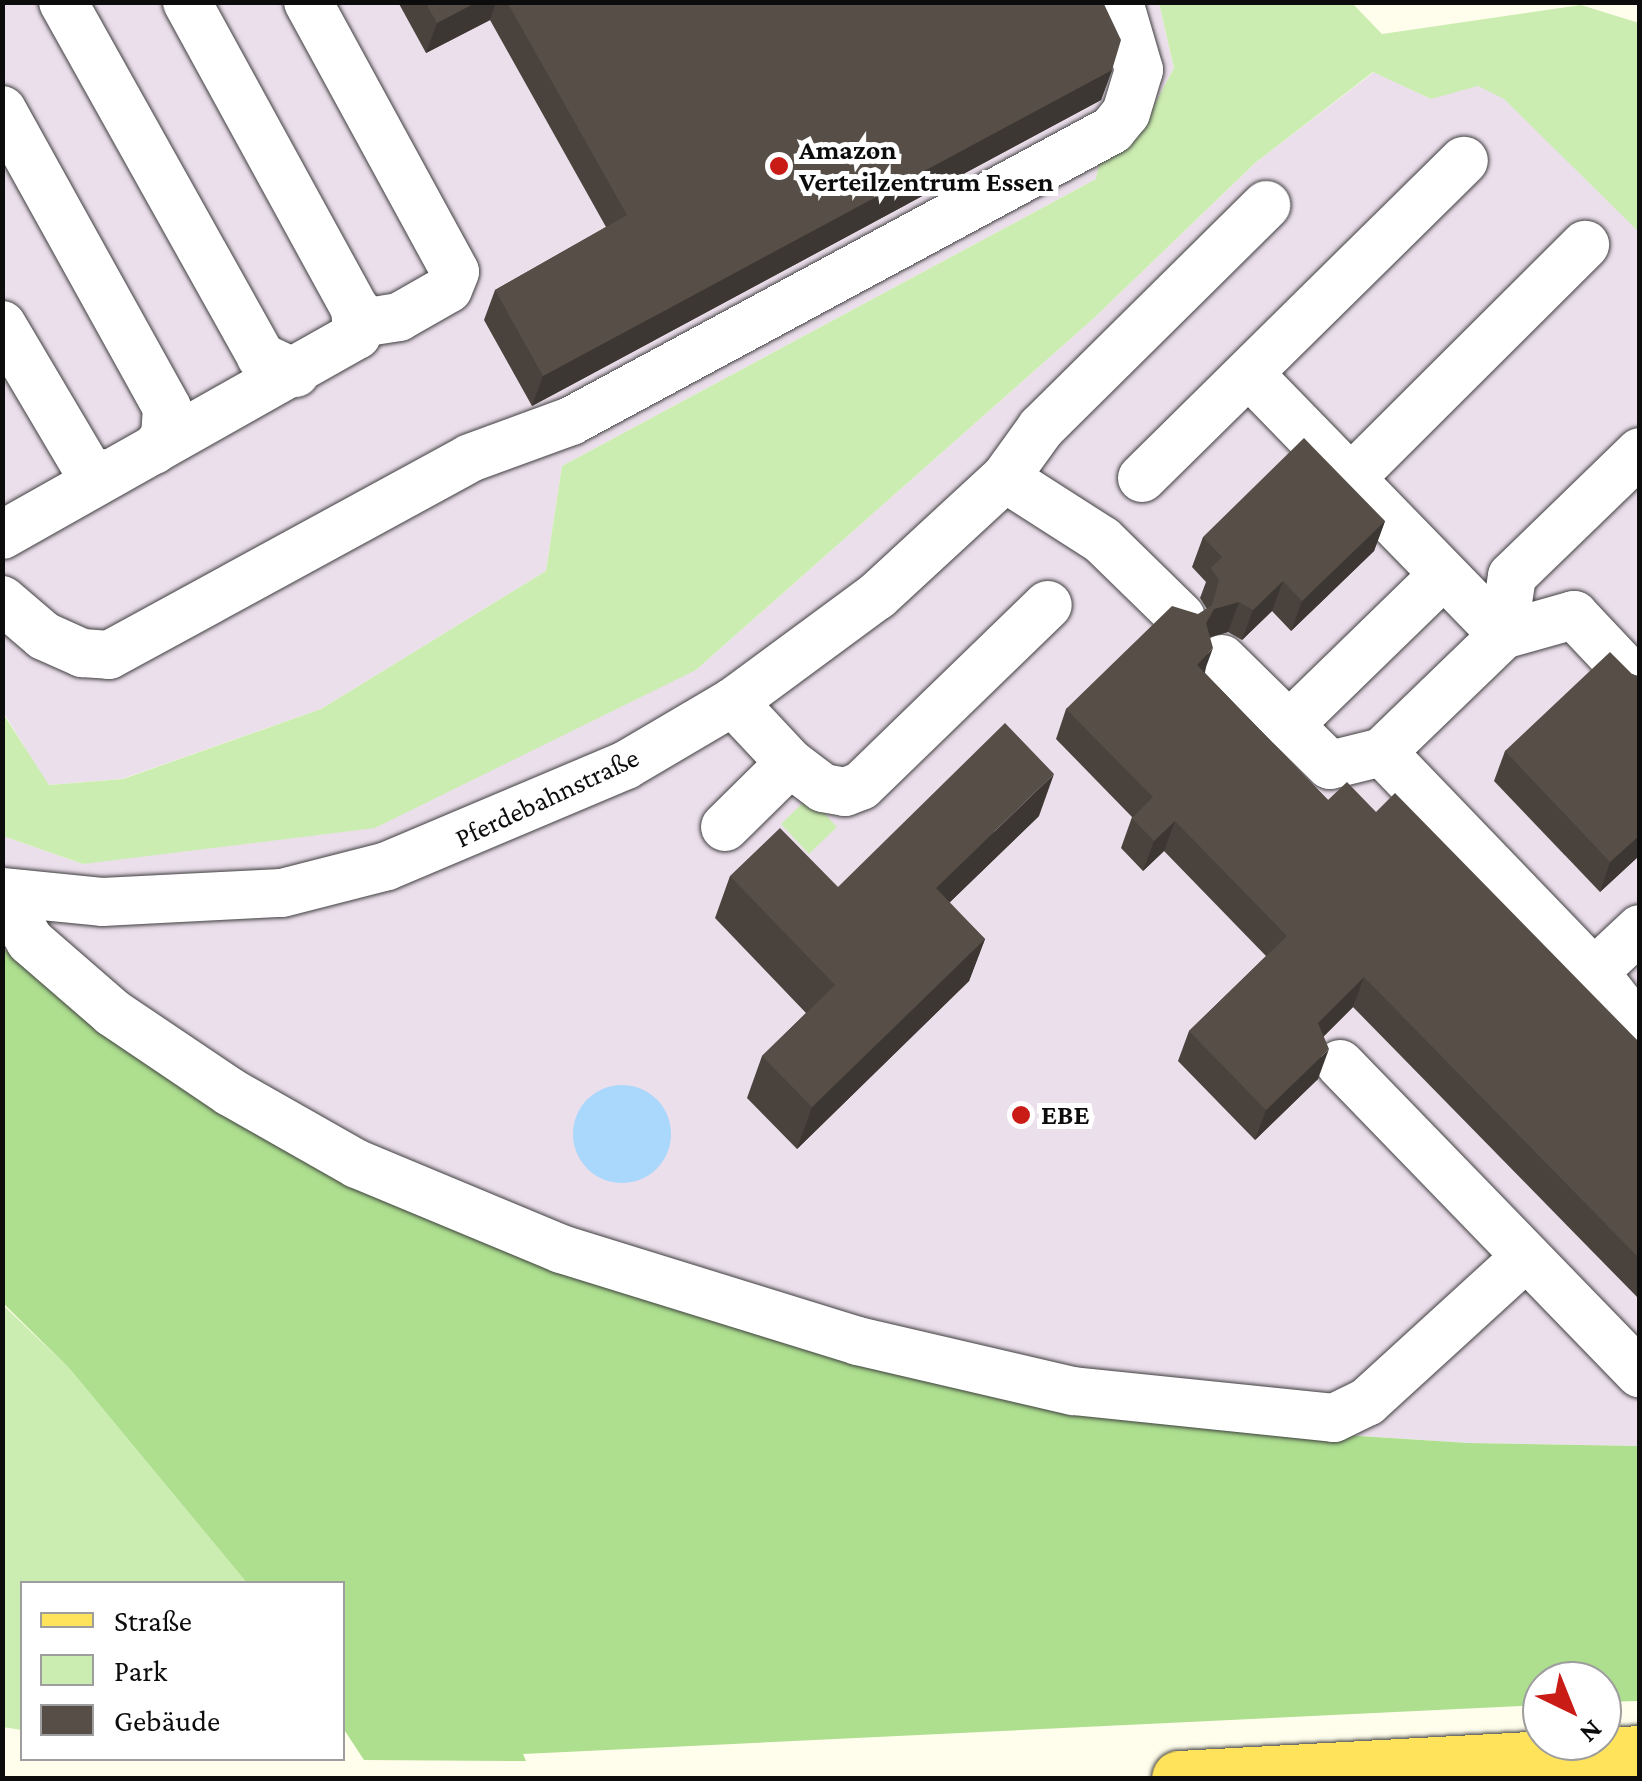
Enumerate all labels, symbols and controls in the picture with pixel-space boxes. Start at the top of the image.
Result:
place label: Amazon Verteilzentrum Essen [799,133,1054,199]
marker: Amazon Verteilzentrum Essen [768,155,790,177]
street label: Pferdebahnstraße [450,741,644,855]
place label: EBE [1041,1098,1089,1132]
marker: EBE [1010,1104,1032,1126]
legend [20,1581,345,1761]
text: Straße [114,1604,192,1637]
text: Park [114,1654,167,1687]
north arrow [1522,1661,1622,1761]
text: Gebäude [114,1704,220,1737]
text: N [1574,1714,1609,1750]

